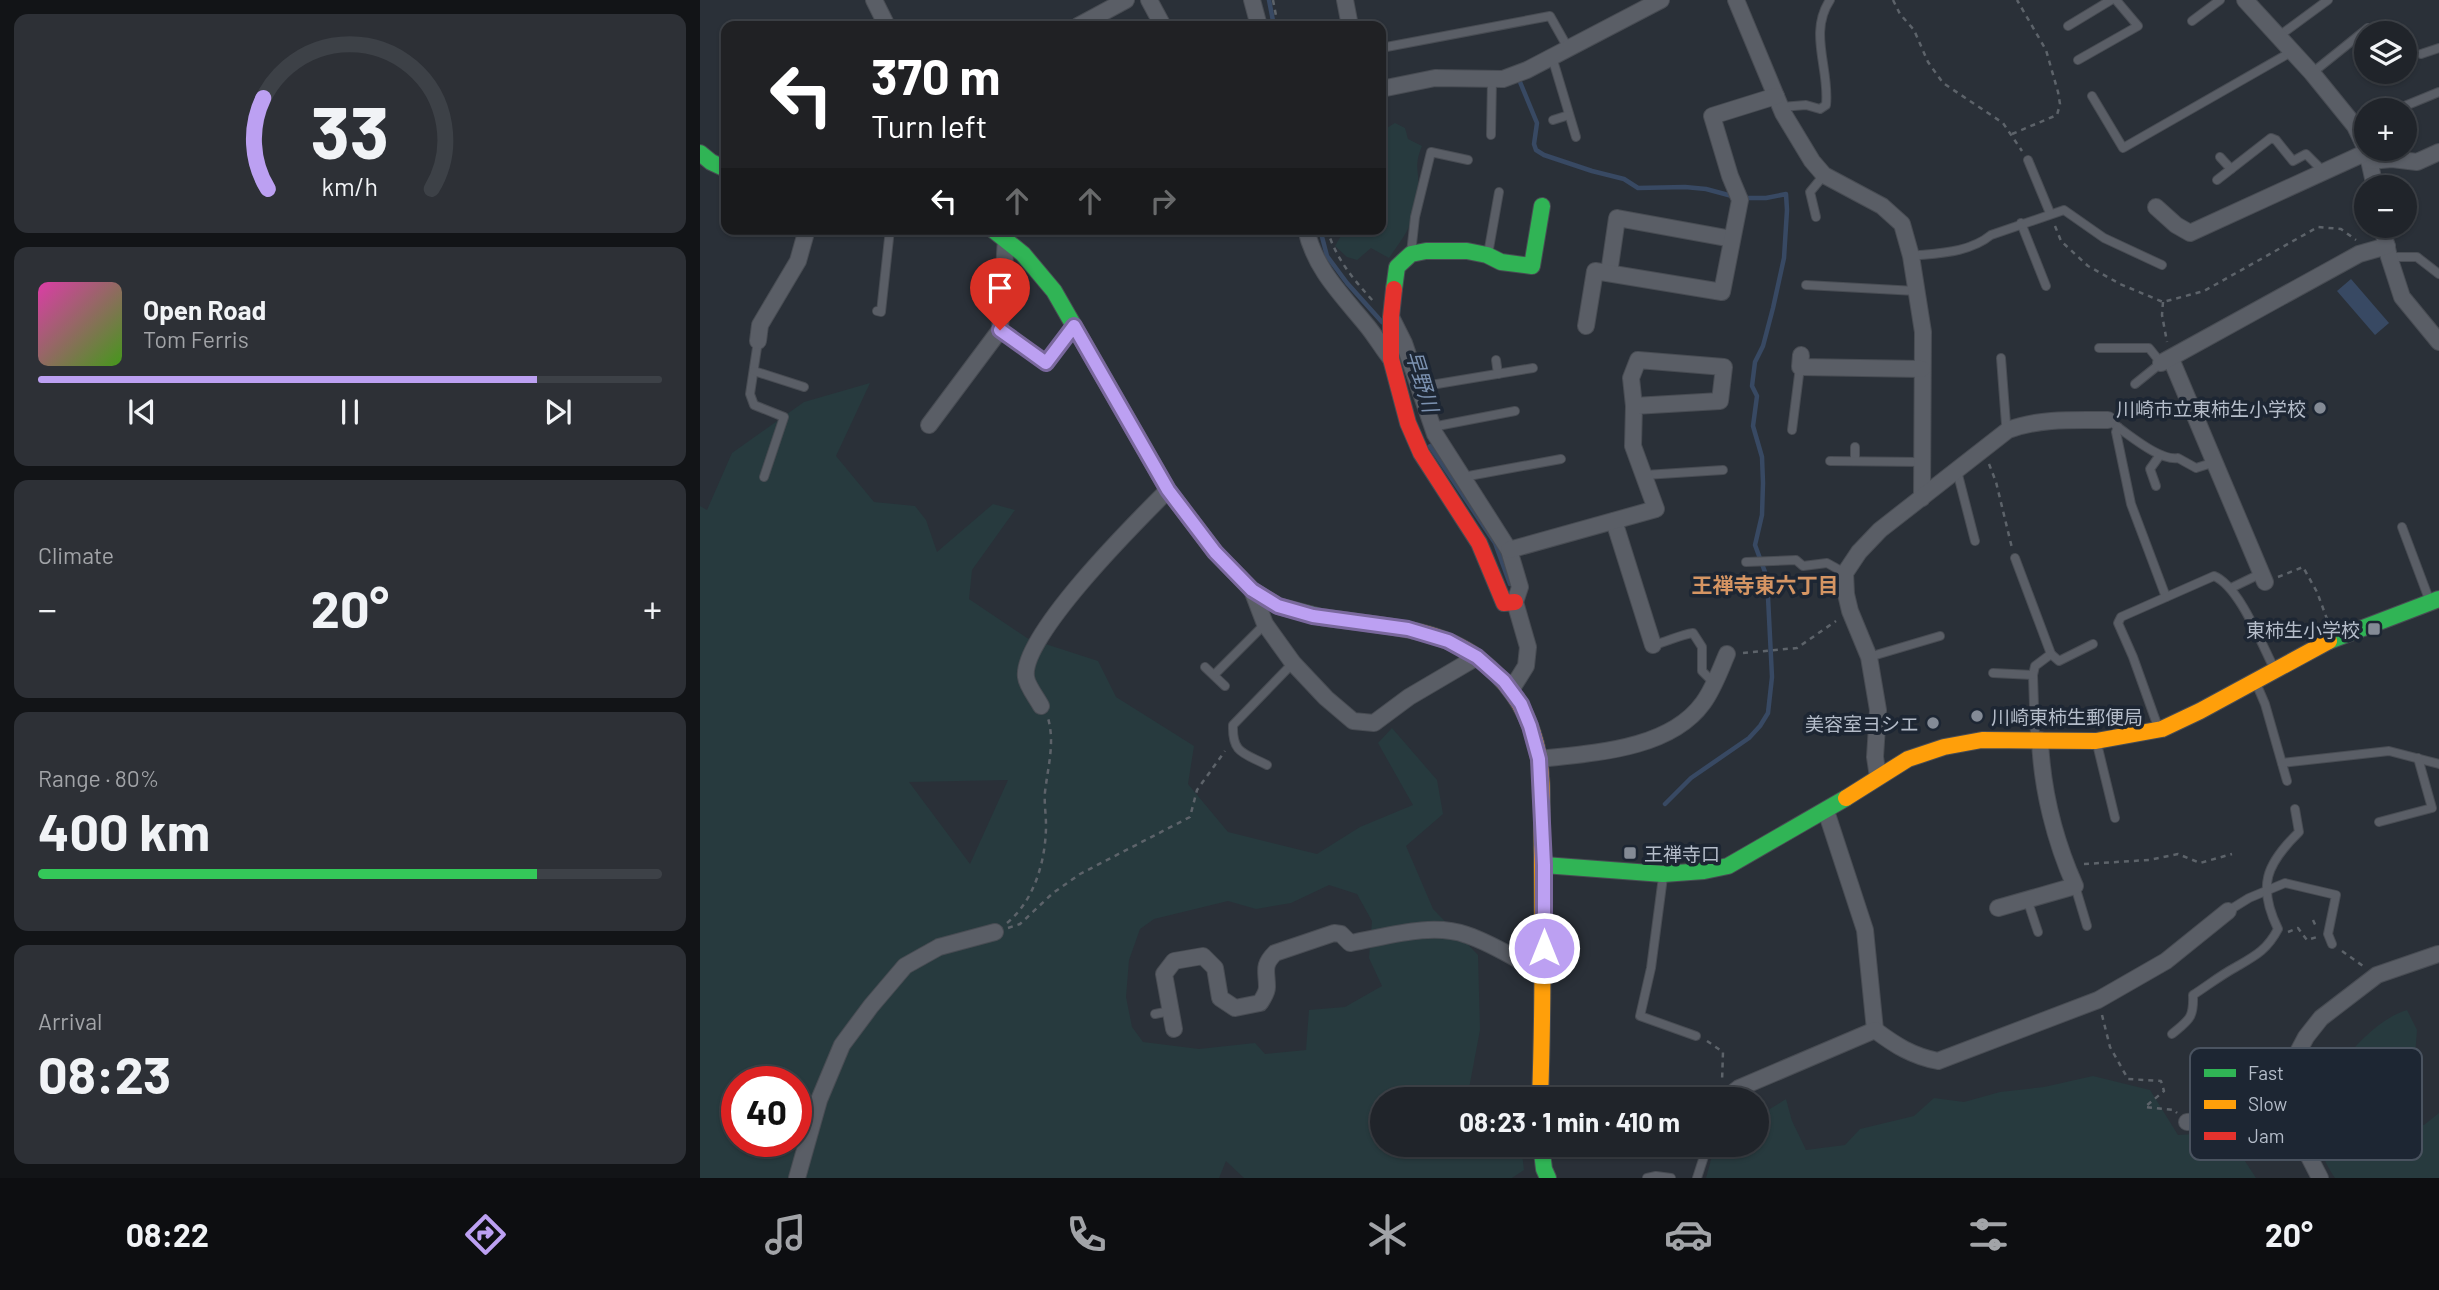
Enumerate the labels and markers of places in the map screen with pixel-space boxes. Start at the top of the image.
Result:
pin [970,258,1030,330]
place label: 川崎市立東柿生小学校 [2116,397,2306,420]
marker: 川崎市立東柿生小学校 [2312,400,2328,416]
place label: 東柿生小学校 [2246,618,2360,641]
marker: 東柿生小学校 [2366,621,2382,637]
place label: 川崎東柿生郵便局 [1991,705,2143,728]
marker: 川崎東柿生郵便局 [1969,708,1985,724]
place label: 美容室ヨシエ [1805,712,1919,735]
marker: 美容室ヨシエ [1925,715,1941,731]
place label: 王禅寺口 [1644,842,1720,865]
marker: 王禅寺口 [1622,845,1638,861]

